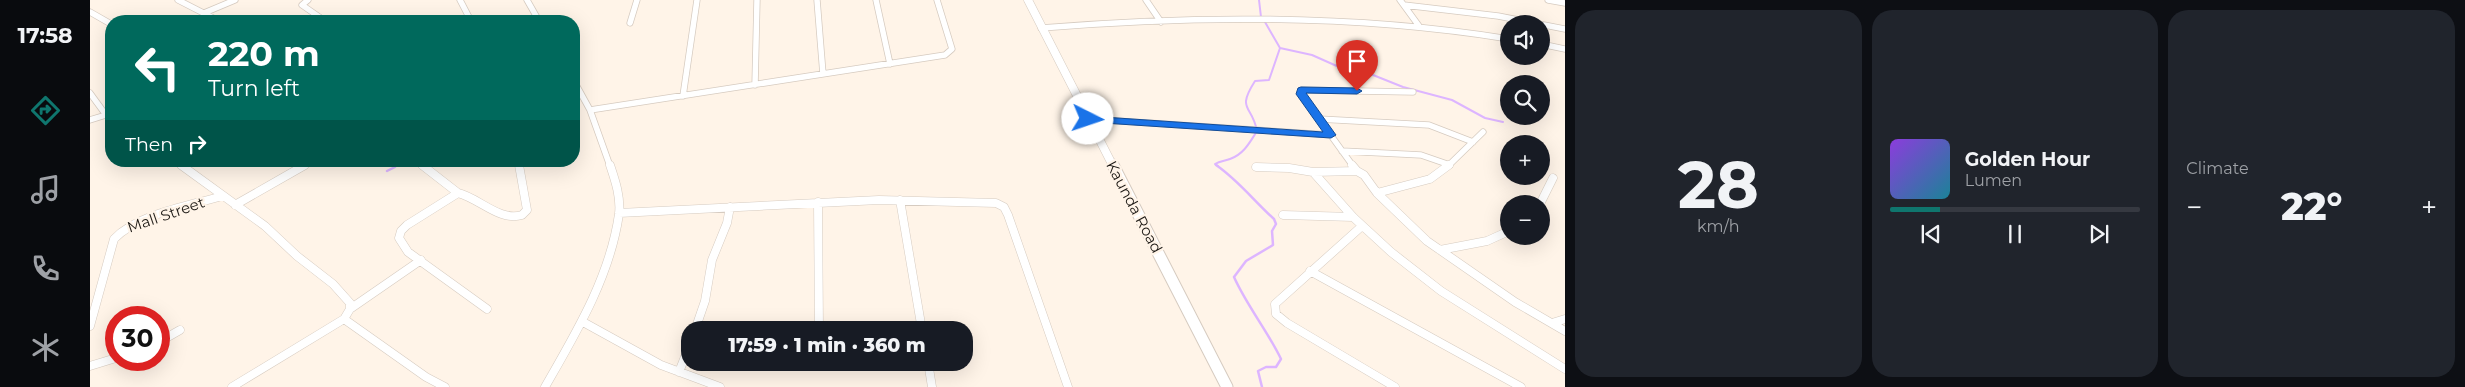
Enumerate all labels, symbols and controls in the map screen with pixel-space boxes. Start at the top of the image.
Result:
map controls [1500,15,1550,245]
button: sound [1500,15,1550,65]
text: 17:58 [17,22,73,49]
text: 220 m [208,32,320,75]
icon: left [125,35,190,100]
pin [1336,40,1378,91]
icon: arrive [1343,47,1371,75]
text: Turn left [208,75,300,102]
button: search [1500,75,1550,125]
position arrow [1061,92,1113,144]
icon: directions [28,93,63,128]
icon: right [183,130,211,158]
text: Then [125,133,173,156]
button: + [1500,135,1550,185]
text: 28 [1678,145,1759,224]
text: Golden Hour [1965,148,2090,171]
street label: Kaunda Road [1102,157,1167,256]
text: Climate [2186,159,2249,178]
text: Lumen [1965,171,2022,190]
icon: music [28,172,63,207]
text: 22° [2281,183,2342,230]
text: − [2186,190,2202,224]
text: + [2421,190,2437,224]
street label: Mall Street [125,192,207,237]
button: − [1500,195,1550,245]
text: km/h [1697,217,1740,236]
icon: previous [1917,220,1945,248]
icon: pause [2001,220,2029,248]
icon: next [2085,220,2113,248]
icon: phone [28,251,63,286]
speed limit sign: 30 [105,306,170,371]
icon: climate [28,330,63,365]
text: 17:59 · 1 min · 360 m [728,334,926,357]

